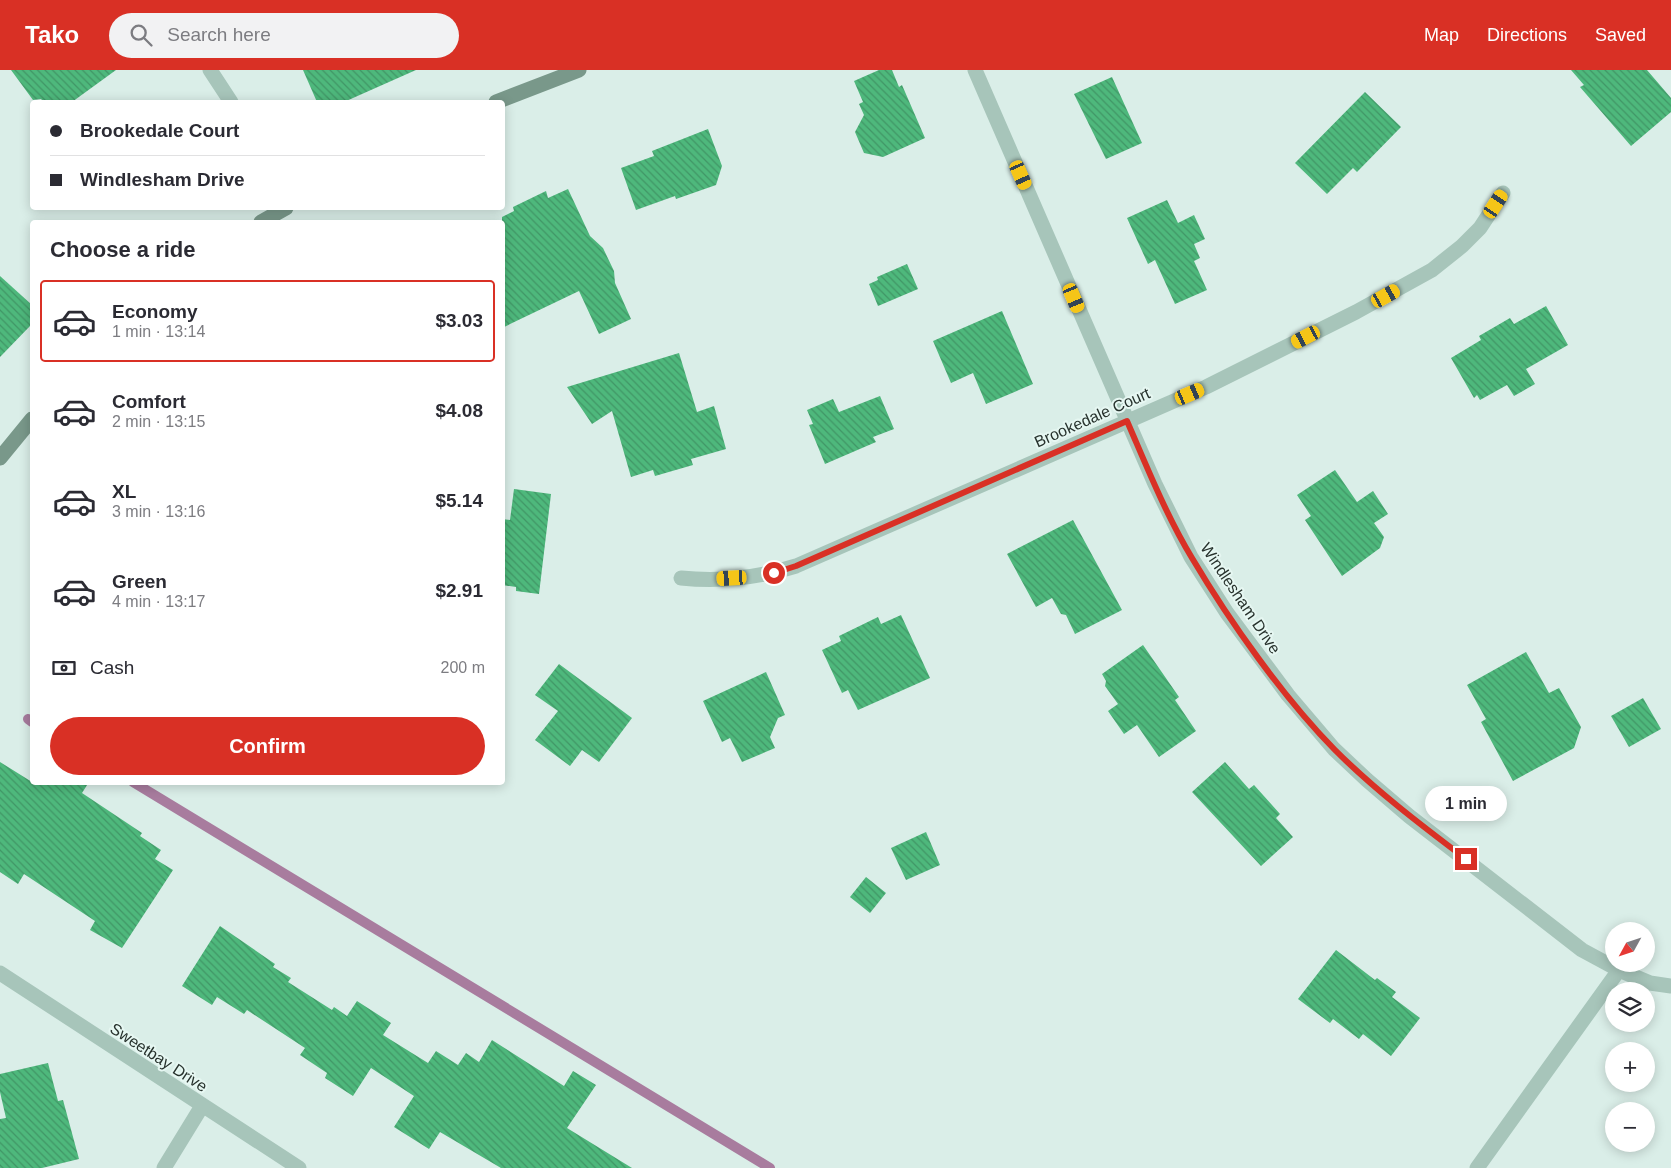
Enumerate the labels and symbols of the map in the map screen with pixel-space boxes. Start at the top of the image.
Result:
car [1008,158,1033,192]
car [1481,187,1510,221]
car [1061,281,1086,315]
car [1369,282,1402,310]
car [1289,324,1322,350]
car [1173,381,1206,407]
street label: Brookedale Court [1032,384,1153,451]
street label: Windlesham Drive [1197,540,1284,657]
route start [763,562,785,584]
car [716,570,747,586]
callout: 1 min [1425,786,1507,822]
route end [1455,848,1477,870]
north arrow [1605,922,1655,972]
street label: Sweetbay Drive [107,1020,210,1095]

